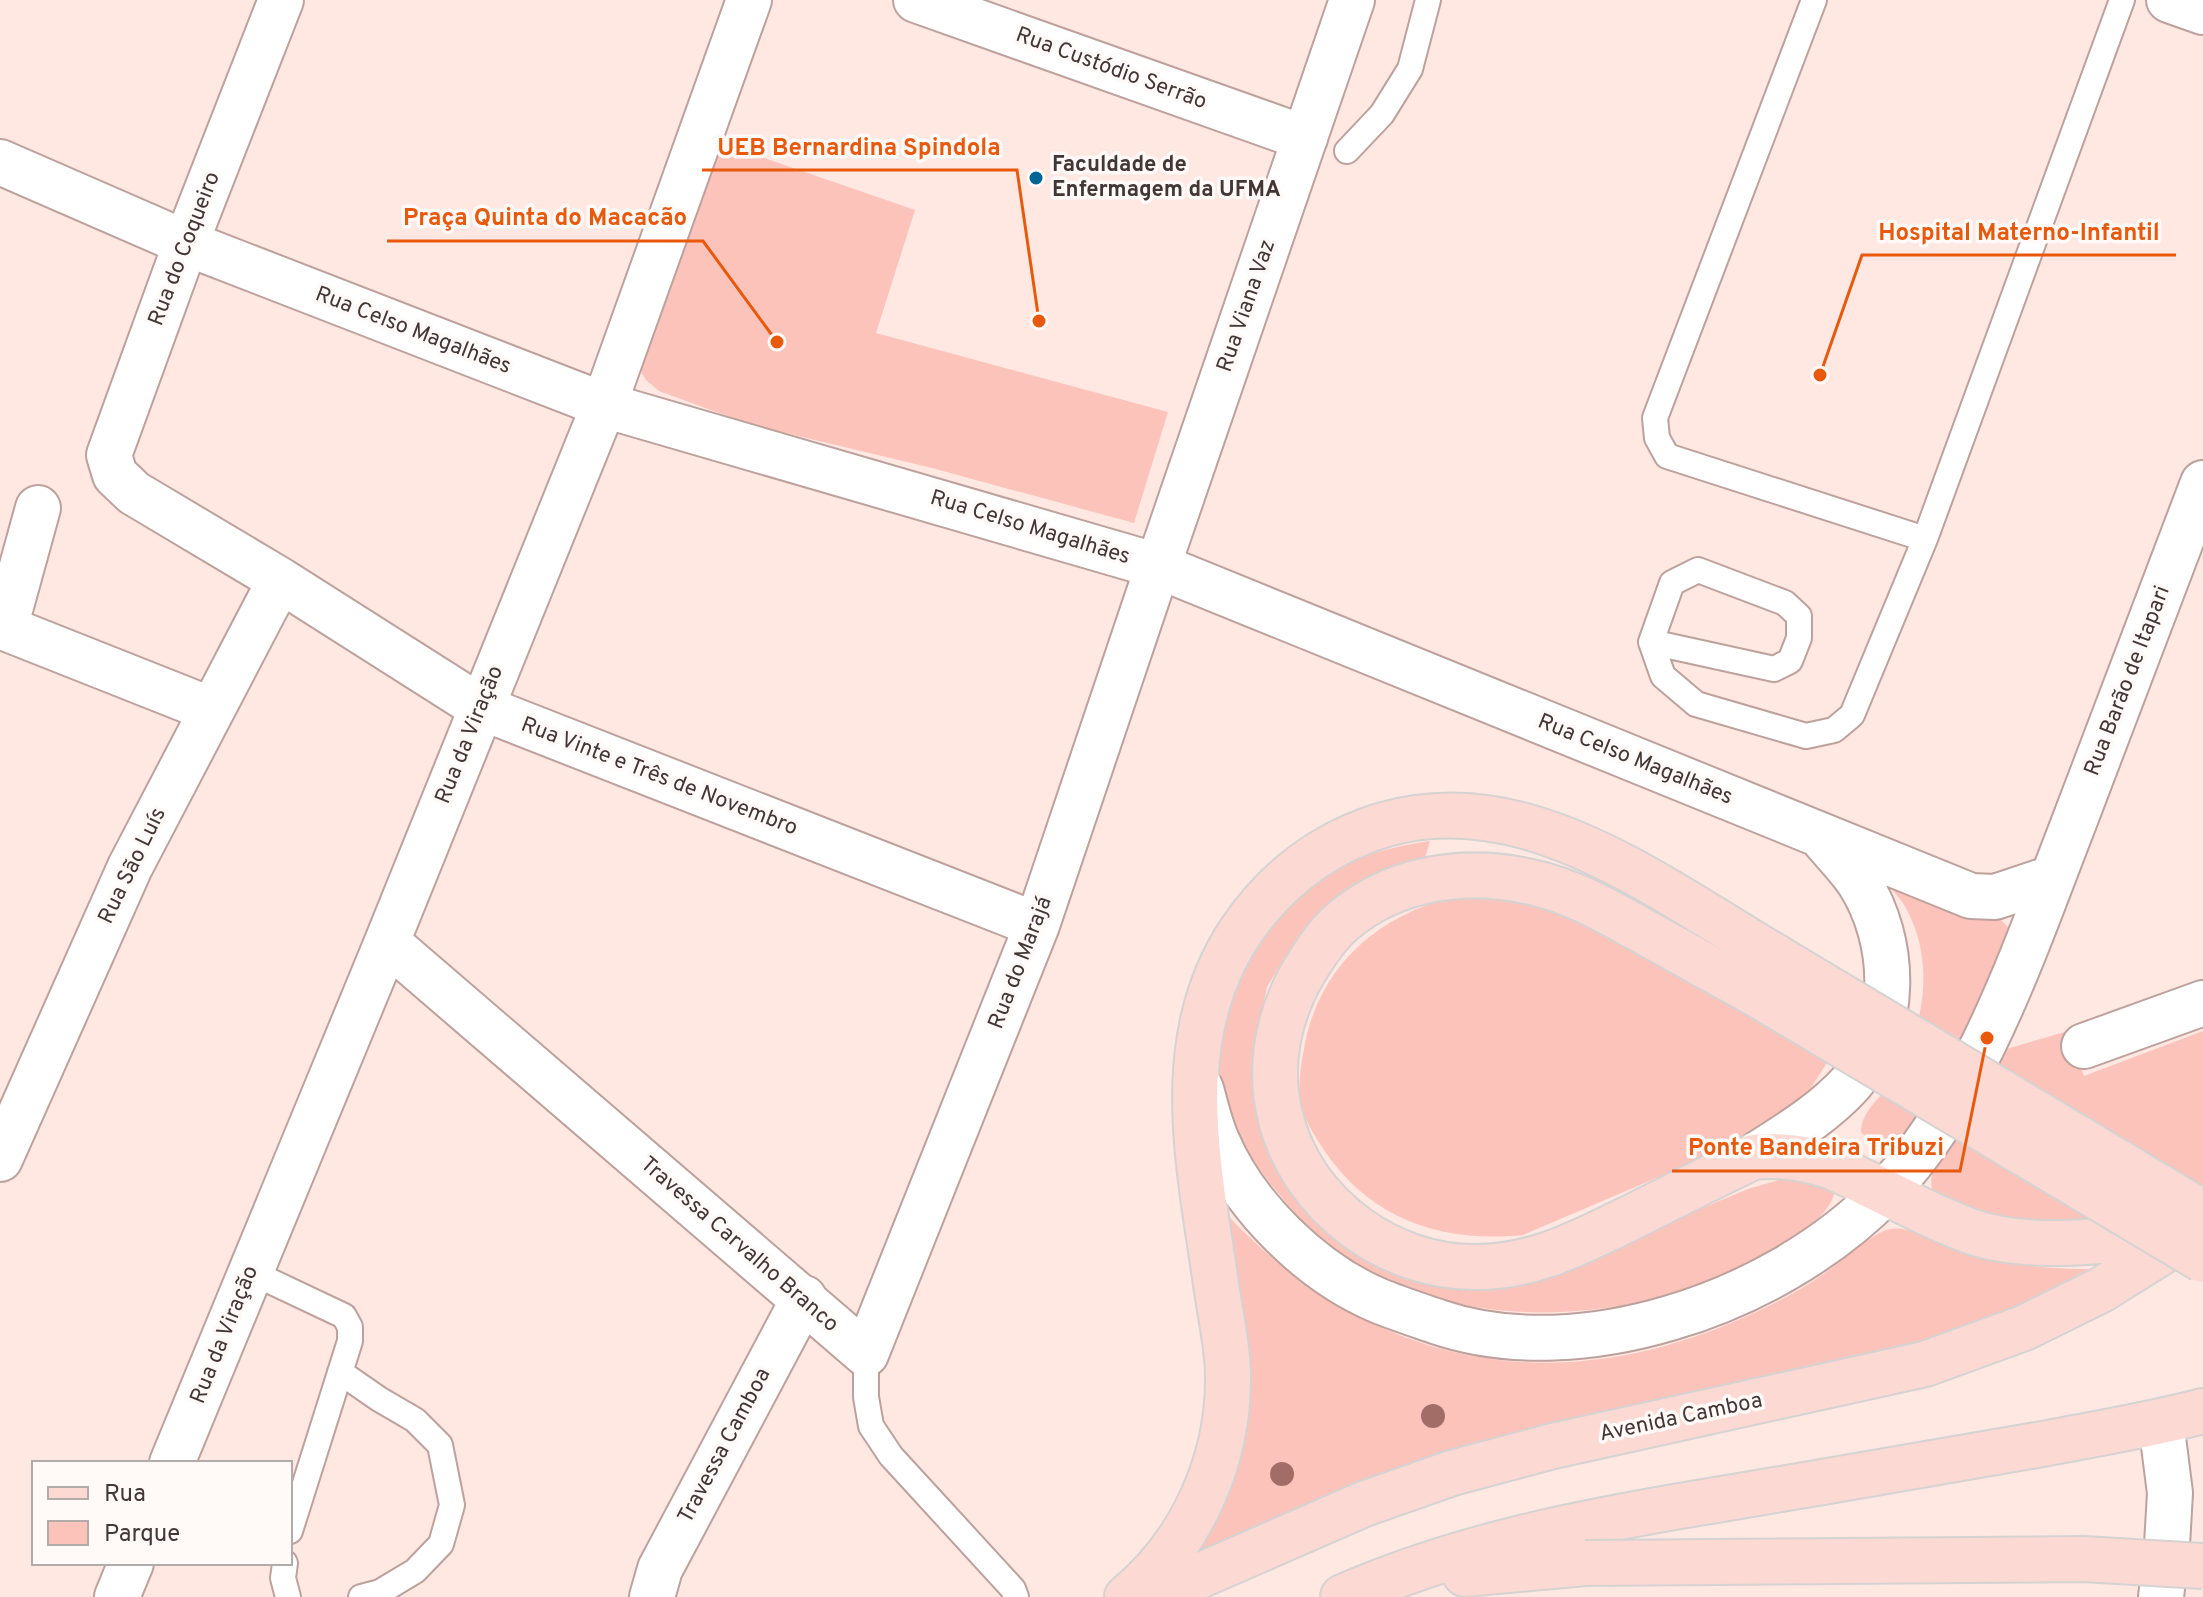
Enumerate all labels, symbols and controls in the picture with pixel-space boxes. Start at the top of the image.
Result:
street label: Rua Custódio Serrão [1012,22,1210,116]
callout: UEB Bernardina Spindola [702,122,1017,170]
text: UEB Bernardina Spindola [717,134,1001,164]
place label: Faculdade de Enfermagem da UFMA [1052,152,1281,204]
street label: Rua do Coqueiro [143,168,227,330]
marker: Faculdade de Enfermagem da UFMA [1027,169,1045,187]
callout: Praça Quinta do Macacão [387,193,703,241]
text: Praça Quinta do Macacão [403,204,687,234]
callout: Hospital Materno-Infantil [1862,207,2176,255]
text: Hospital Materno-Infantil [1878,219,2160,249]
street label: Rua Viana Vaz [1212,236,1282,376]
street label: Rua Celso Magalhães [311,281,515,381]
street label: Rua Celso Magalhães [927,485,1133,571]
street label: Rua Barão de Itapari [2079,582,2177,780]
street label: Rua da Viração [430,662,510,808]
street label: Rua Celso Magalhães [1534,709,1736,811]
street label: Rua Vinte e Três de Novembro [517,712,801,842]
street label: Rua São Luís [93,803,173,929]
street label: Rua do Marajá [983,893,1059,1033]
callout: Ponte Bandeira Tribuzi [1672,1123,1960,1171]
text: Ponte Bandeira Tribuzi [1688,1134,1944,1164]
street label: Travessa Carvalho Branco [634,1151,844,1339]
street label: Rua da Viração [185,1262,265,1408]
street label: Travessa Camboa [673,1364,777,1528]
street label: Avenida Camboa [1597,1388,1765,1448]
legend [32,1461,292,1565]
text: Rua [104,1480,146,1510]
text: Parque [104,1520,180,1550]

